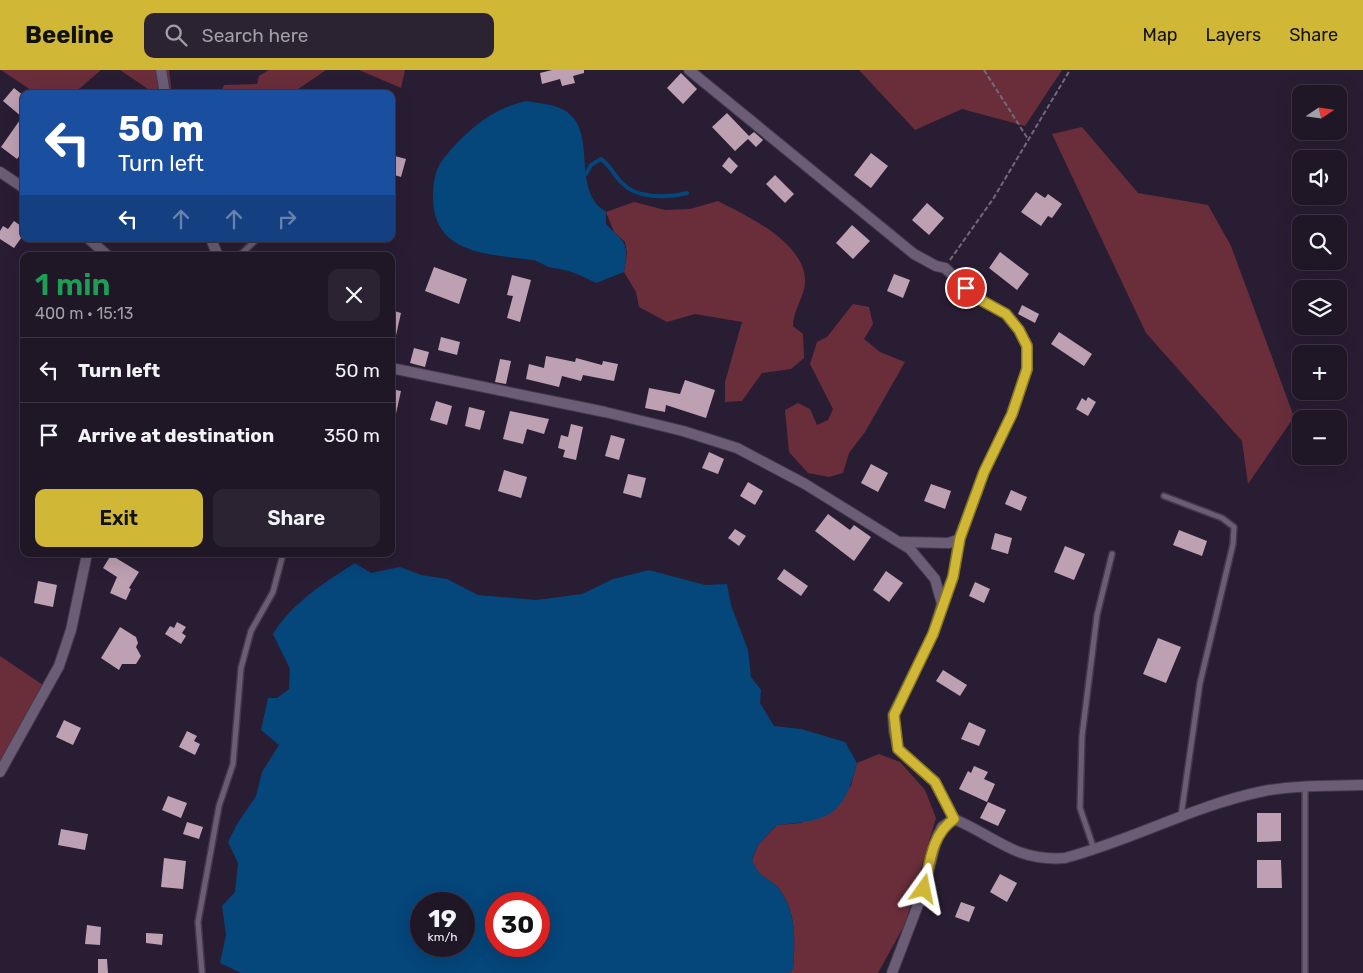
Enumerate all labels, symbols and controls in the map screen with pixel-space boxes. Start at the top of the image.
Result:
search box [144,13,494,58]
text: Beeline [25,21,114,49]
icon: search [162,21,190,49]
text: Search here [202,24,308,47]
text: Map [1143,24,1178,46]
text: Layers [1206,24,1261,46]
text: Share [1289,24,1338,46]
north arrow [1292,85,1348,140]
map controls [1292,85,1347,465]
text: 50 m [118,108,204,150]
icon: left [35,110,100,175]
text: Turn left [118,150,204,177]
button: sound [1292,150,1347,205]
icon: left [114,205,142,233]
icon: ahead [167,205,195,233]
icon: ahead [220,205,248,233]
icon: right [273,205,301,233]
button: search [1292,215,1347,270]
text: 1 min [35,267,110,303]
pin [945,267,987,309]
button: close [328,269,380,321]
icon: arrive [952,274,980,302]
button: layers [1292,280,1347,335]
text: 400 m · 15:13 [35,304,133,323]
button: + [1292,345,1347,400]
icon: left [35,356,63,384]
text: Turn left [78,359,160,382]
text: 50 m [335,359,380,382]
button: − [1292,410,1347,465]
icon: arrive [35,421,63,449]
text: Arrive at destination [78,424,274,447]
text: 350 m [324,424,380,447]
button: Exit [35,489,203,547]
button: Share [213,489,380,547]
position arrow [897,862,949,914]
speed limit sign: 30 [485,892,550,957]
text: 19 [428,904,457,933]
text: km/h [428,930,457,944]

